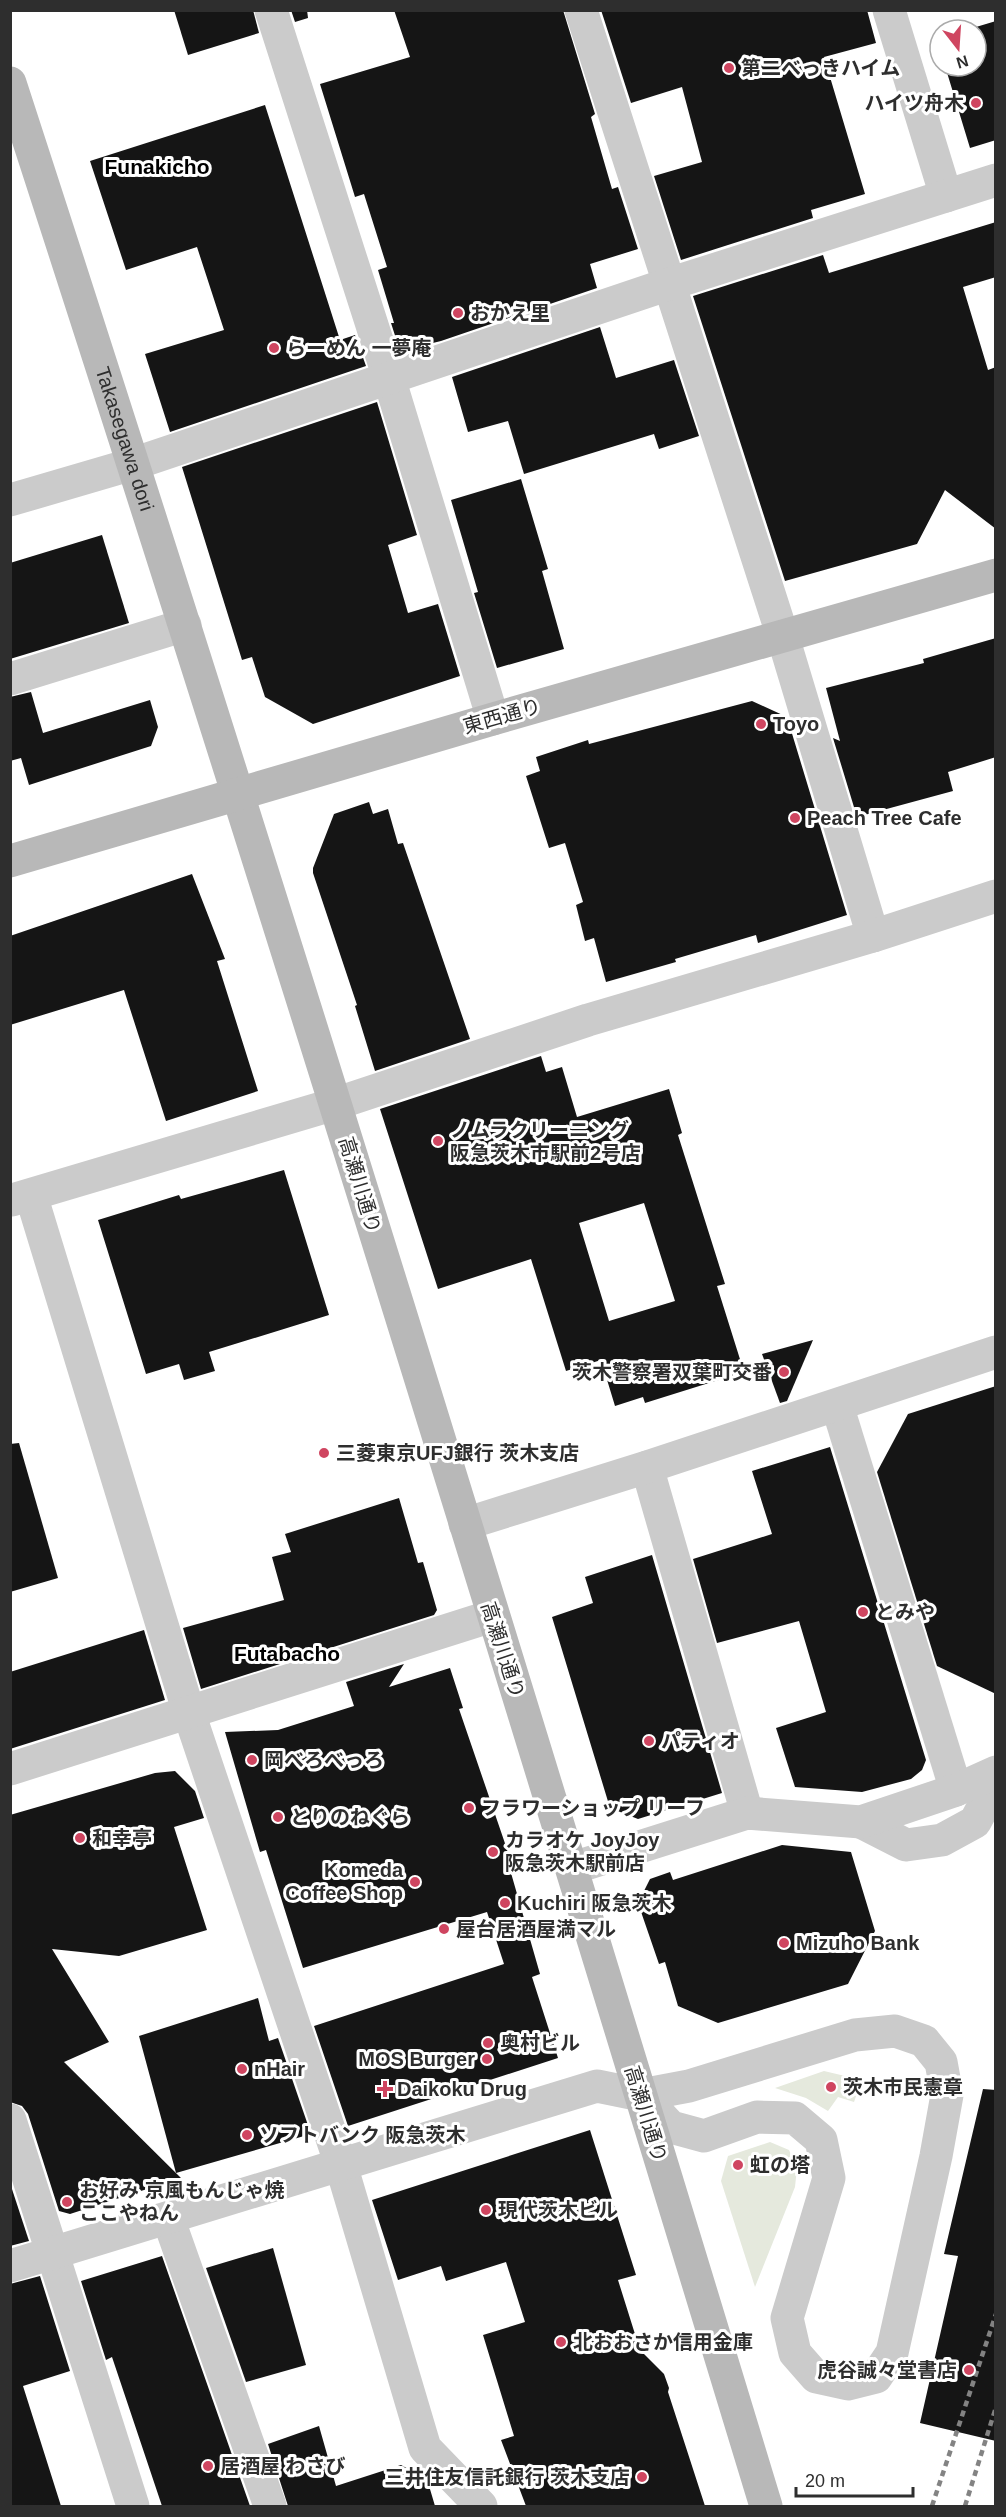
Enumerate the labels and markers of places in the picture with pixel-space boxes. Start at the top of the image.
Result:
place label: 第二べっきハイム [741,57,900,79]
marker: 第二べっきハイム [722,61,736,75]
place label: ハイツ舟木 [864,92,964,114]
marker: ハイツ舟木 [969,96,983,110]
place label: おかえ里 [470,302,550,324]
marker: おかえ里 [451,306,465,320]
place label: らーめん 一夢庵 [286,337,432,359]
marker: らーめん 一夢庵 [267,341,281,355]
place label: Toyo [773,713,819,735]
marker: Toyo [754,717,768,731]
place label: Peach Tree Cafe [807,807,962,829]
marker: Peach Tree Cafe [788,811,802,825]
place label: ノムラクリーニング 阪急茨木市駅前2号店 [450,1119,641,1164]
marker: ノムラクリーニング 阪急茨木市駅前2号店 [431,1134,445,1148]
place label: 茨木警察署双葉町交番 [572,1361,772,1383]
marker: 茨木警察署双葉町交番 [777,1365,791,1379]
place label: 三菱東京UFJ銀行 茨木支店 [336,1442,579,1464]
marker: 三菱東京UFJ銀行 茨木支店 [317,1446,331,1460]
place label: とみや [875,1601,935,1623]
marker: とみや [856,1605,870,1619]
place label: パティオ [661,1730,740,1752]
marker: パティオ [642,1734,656,1748]
place label: 岡べろべっろ [264,1749,384,1771]
marker: 岡べろべっろ [245,1753,259,1767]
place label: フラワーショップ リーフ [481,1797,705,1819]
marker: フラワーショップ リーフ [462,1801,476,1815]
place label: とりのねぐら [290,1806,410,1828]
marker: とりのねぐら [271,1810,285,1824]
place label: 和幸亭 [92,1827,152,1849]
place label: カラオケ JoyJoy 阪急茨木駅前店 [505,1829,660,1874]
marker: 和幸亭 [73,1831,87,1845]
marker: カラオケ JoyJoy 阪急茨木駅前店 [486,1845,500,1859]
place label: Komeda Coffee Shop [285,1859,404,1904]
marker: Komeda Coffee Shop [408,1875,422,1889]
place label: Kuchiri 阪急茨木 [517,1892,671,1914]
marker: Kuchiri 阪急茨木 [498,1896,512,1910]
place label: 屋台居酒屋満マル [456,1918,616,1940]
marker: 屋台居酒屋満マル [437,1922,451,1936]
place label: Mizuho Bank [796,1932,920,1954]
marker: Mizuho Bank [777,1936,791,1950]
place label: 奥村ビル [500,2032,580,2054]
marker: 奥村ビル [481,2036,495,2050]
place label: MOS Burger [358,2048,475,2070]
marker: MOS Burger [480,2052,494,2066]
place label: nHair [254,2058,305,2080]
marker: nHair [235,2062,249,2076]
place label: 茨木市民憲章 [843,2076,963,2098]
place label: Daikoku Drug [397,2078,527,2100]
marker: 茨木市民憲章 [824,2080,838,2094]
marker: Daikoku Drug [378,2082,392,2096]
place label: ソフトバンク 阪急茨木 [259,2124,466,2146]
marker: ソフトバンク 阪急茨木 [240,2128,254,2142]
place label: 虹の塔 [750,2154,810,2176]
marker: 虹の塔 [731,2158,745,2172]
place label: お好み 京風もんじゃ焼 ここやねん [79,2179,285,2224]
marker: お好み 京風もんじゃ焼 ここやねん [60,2195,74,2209]
place label: 現代茨木ビル [498,2199,618,2221]
marker: 現代茨木ビル [479,2203,493,2217]
place label: 北おおさか信用金庫 [573,2331,753,2353]
marker: 北おおさか信用金庫 [554,2335,568,2349]
place label: 虎谷誠々堂書店 [817,2359,957,2381]
marker: 虎谷誠々堂書店 [962,2363,976,2377]
place label: 居酒屋 わさび [220,2455,346,2477]
marker: 居酒屋 わさび [201,2459,215,2473]
place label: 三井住友信託銀行 茨木支店 [384,2466,630,2488]
marker: 三井住友信託銀行 茨木支店 [635,2470,649,2484]

